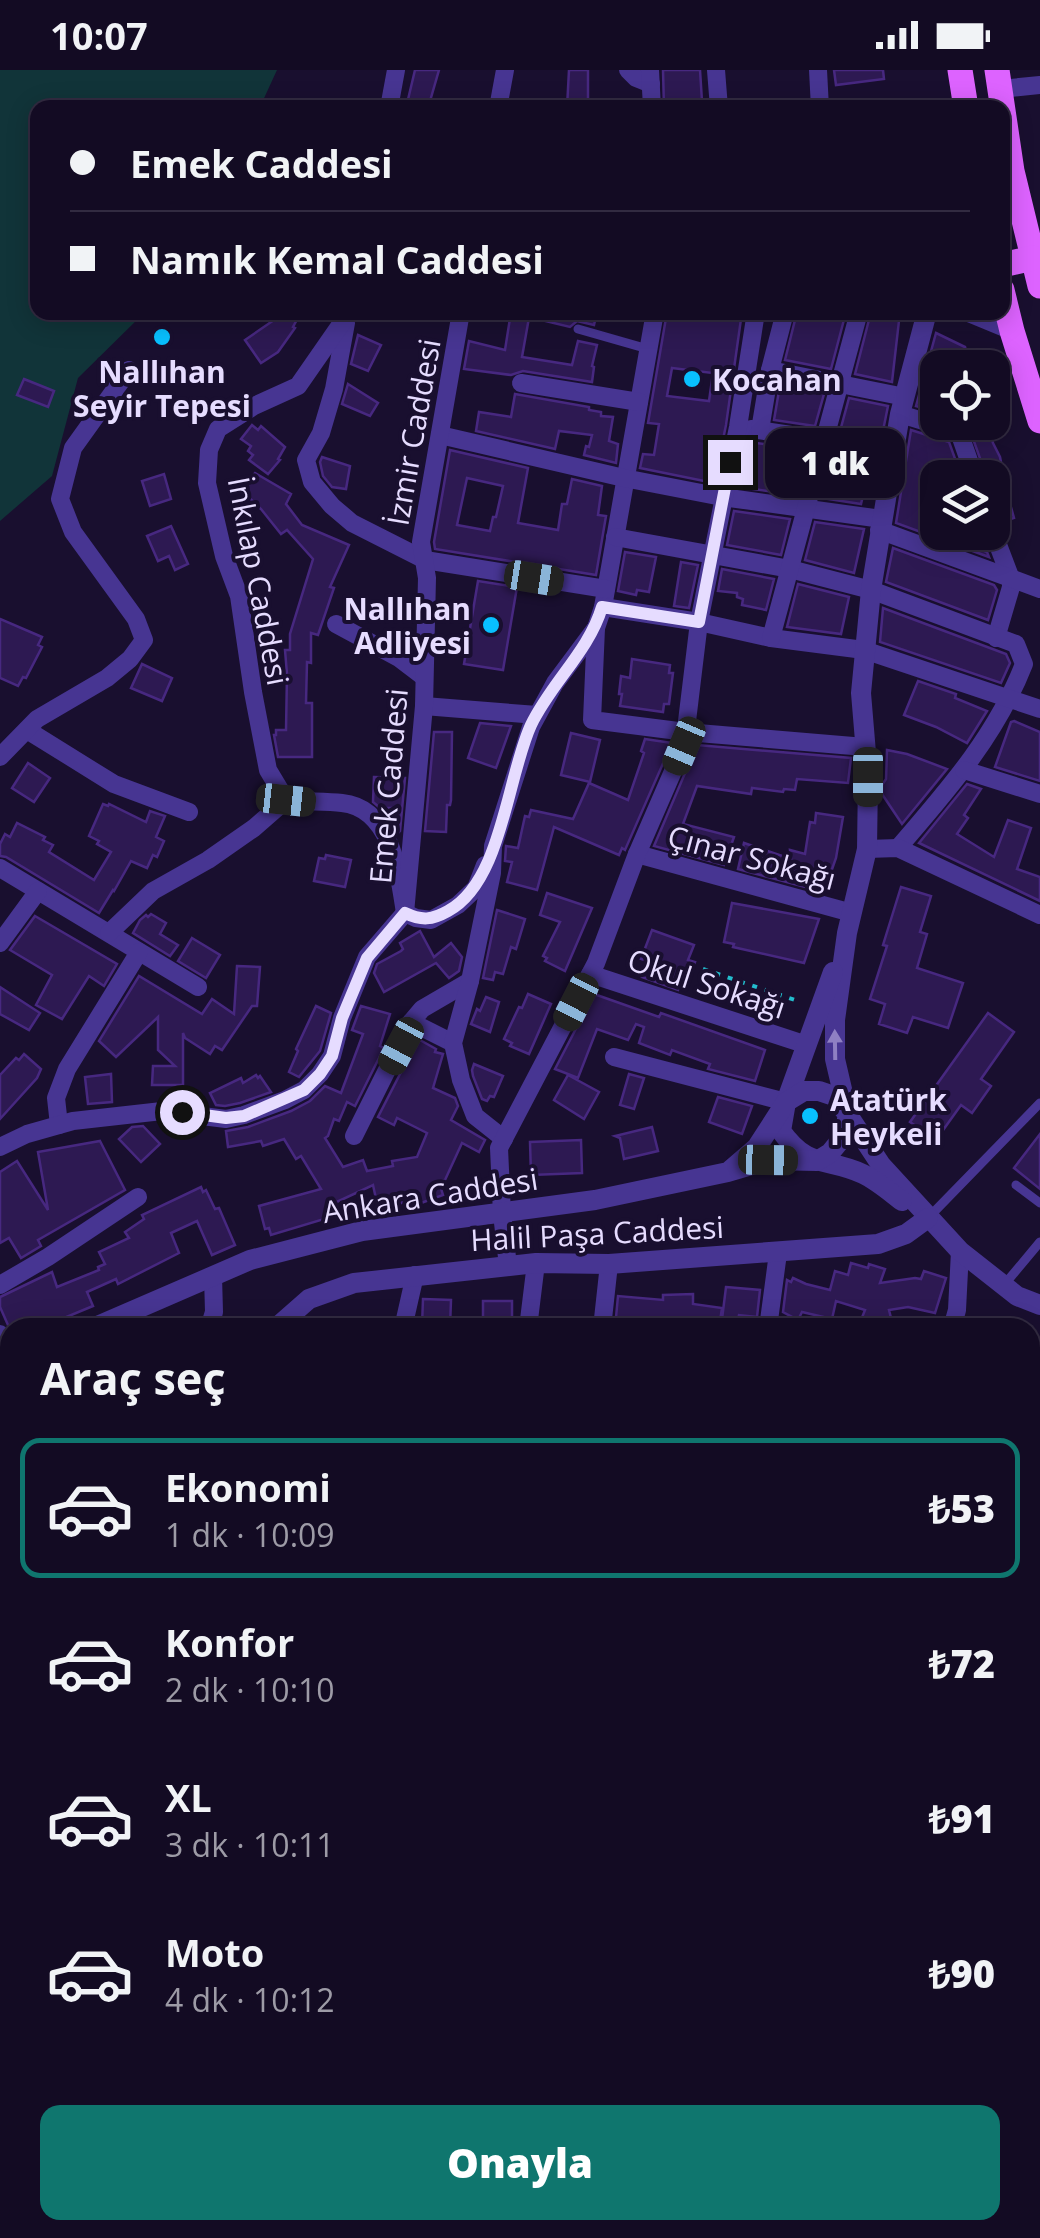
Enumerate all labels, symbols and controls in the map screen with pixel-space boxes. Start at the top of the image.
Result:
text: 10:07 [50,9,148,61]
text: Emek Caddesi [130,137,393,189]
text: Namık Kemal Caddesi [130,233,544,285]
marker: Nallıhan Seyir Tepesi [151,326,173,348]
street label: İzmir Caddesi [376,335,450,529]
map controls [920,350,1010,550]
button: locate [920,350,1010,440]
place label: Nallıhan Seyir Tepesi [73,351,251,426]
place label: Kocahan [712,359,842,400]
marker: Kocahan [681,368,703,390]
callout: 1 dk [765,427,905,497]
route end [708,440,753,485]
text: 1 dk [801,441,869,484]
button: layers [920,460,1010,550]
street label: İnkılap Caddesi [219,473,299,689]
car [502,558,566,598]
place label: Nallıhan Adliyesi [343,588,471,663]
marker: Nallıhan Adliyesi [480,614,502,636]
street label: Emek Caddesi [359,687,417,885]
car [658,713,710,779]
car [853,747,883,807]
car [255,782,317,818]
street label: Çınar Sokağı [663,815,841,899]
street label: Okul Sokağı [623,938,791,1028]
car [549,968,603,1036]
car [374,1012,428,1080]
one-way arrow [827,1029,843,1060]
place label: Atatürk Heykeli [830,1079,947,1154]
route start [160,1090,205,1135]
marker: Atatürk Heykeli [799,1105,821,1127]
car [738,1144,798,1176]
street label: Ankara Caddesi [319,1158,541,1232]
street label: Halil Paşa Caddesi [469,1206,725,1260]
text: Araç seç [40,1347,226,1408]
text: Ekonomi [165,1461,331,1513]
icon: car [45,1463,135,1553]
text: ₺53 [929,1482,995,1534]
text: 1 dk · 10:09 [165,1513,335,1556]
text: Konfor [165,1616,294,1668]
icon: car [45,1618,135,1708]
text: ₺72 [929,1637,995,1689]
text: 2 dk · 10:10 [165,1668,335,1711]
text: XL [165,1771,212,1823]
icon: car [45,1773,135,1863]
text: ₺91 [929,1792,995,1844]
text: 3 dk · 10:11 [165,1823,335,1866]
text: Moto [165,1926,264,1978]
icon: car [45,1928,135,2018]
text: ₺90 [929,1947,995,1999]
text: 4 dk · 10:12 [165,1978,335,2021]
button: Onayla [40,2105,1000,2220]

